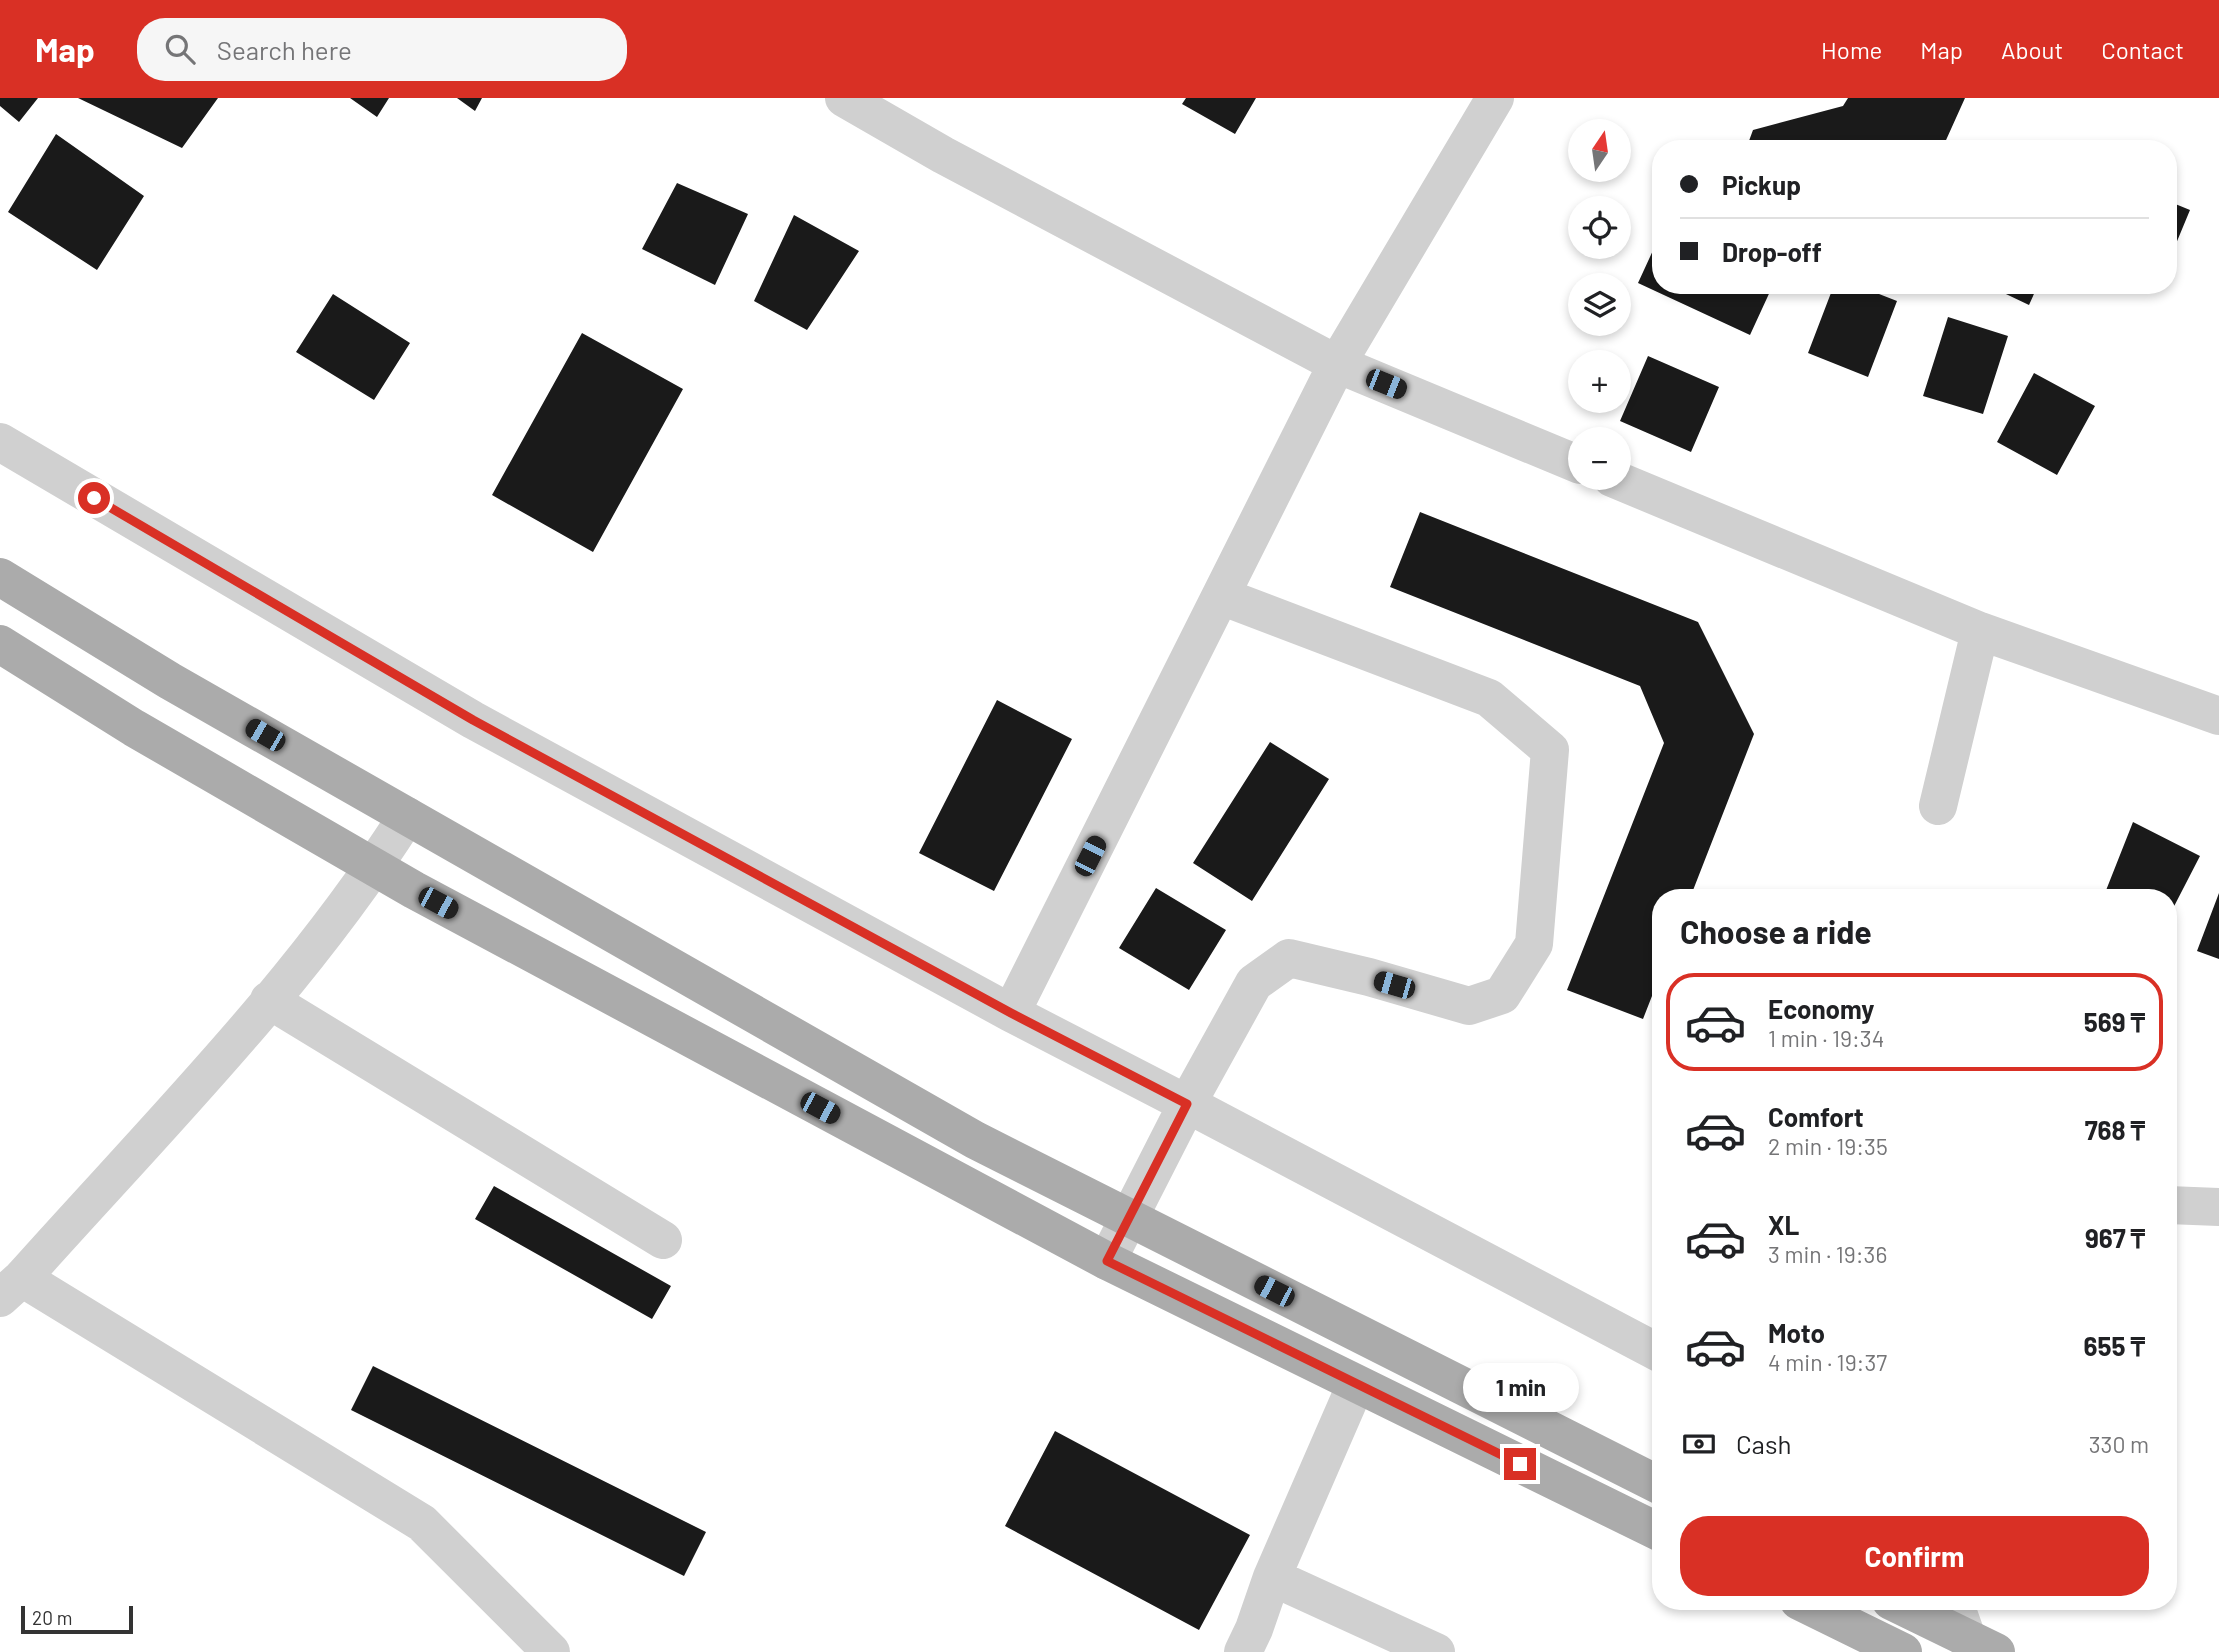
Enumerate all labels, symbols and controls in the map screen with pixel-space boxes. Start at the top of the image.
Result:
search box [137,18,627,81]
text: Map [35,29,95,69]
icon: search [161,30,199,68]
text: Search here [217,34,352,65]
text: Home [1821,35,1882,64]
text: Map [1920,35,1963,64]
text: About [2001,35,2063,64]
text: Contact [2101,35,2184,64]
north arrow [1568,119,1631,182]
map controls [1568,119,1631,490]
text: Pickup [1722,169,1801,200]
button: locate [1568,196,1631,259]
text: Drop-off [1722,236,1822,267]
button: layers [1568,273,1631,336]
button: + [1568,350,1631,413]
car [1363,366,1410,402]
button: − [1568,427,1631,490]
route start [78,482,110,514]
car [242,715,289,755]
car [1072,833,1109,879]
car [415,884,462,922]
text: Choose a ride [1680,912,1872,950]
car [1371,969,1418,1001]
icon: car [1684,991,1747,1054]
text: Economy [1768,993,1874,1024]
text: 569 ₸ [2084,1006,2145,1037]
text: 1 min · 19:34 [1768,1024,1884,1052]
car [797,1089,844,1127]
icon: car [1684,1099,1747,1162]
text: Comfort [1768,1101,1864,1132]
text: 768 ₸ [2085,1114,2145,1145]
text: 2 min · 19:35 [1768,1132,1888,1160]
icon: car [1684,1207,1747,1270]
text: XL [1768,1209,1799,1240]
text: 967 ₸ [2085,1222,2145,1253]
text: 3 min · 19:36 [1768,1240,1887,1268]
car [1251,1272,1298,1310]
icon: car [1684,1315,1747,1378]
text: Moto [1768,1317,1825,1348]
text: 655 ₸ [2084,1330,2145,1361]
text: 4 min · 19:37 [1768,1348,1887,1376]
callout: 1 min [1462,1362,1578,1412]
text: 1 min [1496,1373,1546,1401]
icon: cash [1680,1425,1718,1463]
text: Cash [1736,1428,1791,1459]
text: 330 m [2089,1430,2149,1458]
route end [1504,1448,1536,1480]
button: Confirm [1680,1516,2149,1596]
scale bar [21,1603,133,1635]
text: 20 m [32,1606,72,1629]

